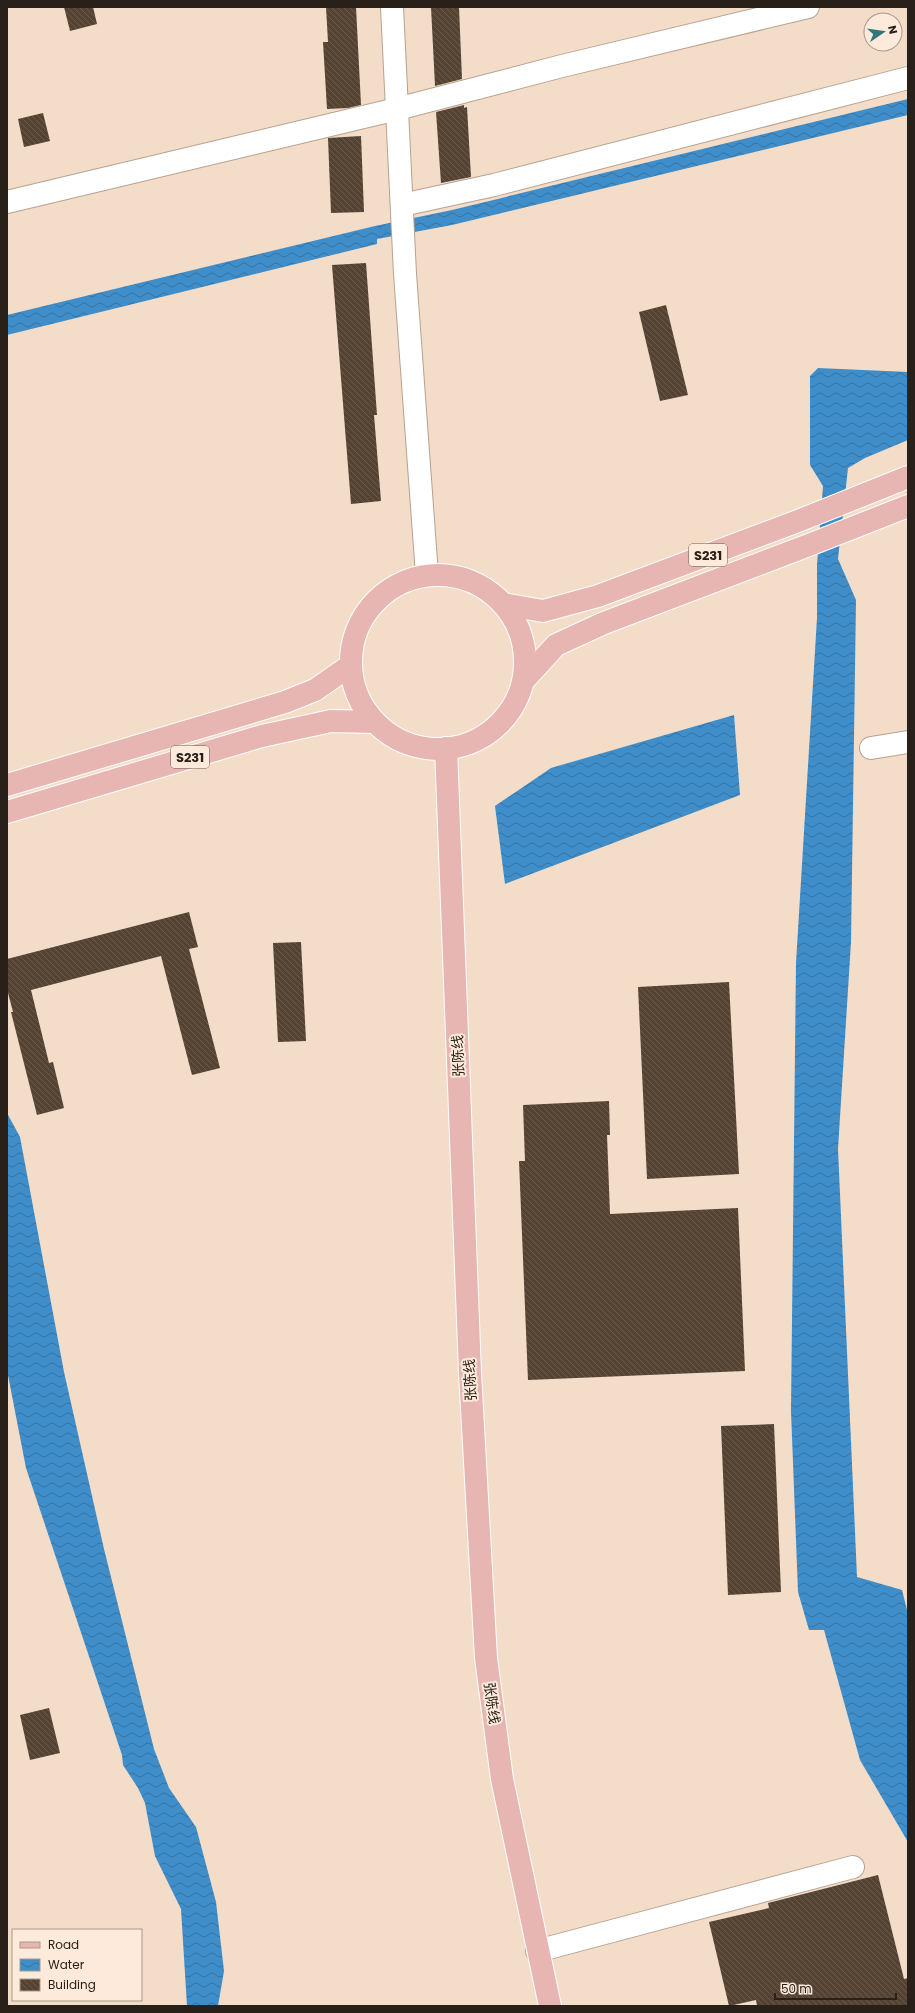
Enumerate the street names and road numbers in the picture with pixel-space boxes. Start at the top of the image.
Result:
road number: S231 [689,544,727,566]
road number: S231 [171,746,209,768]
street label: 张陈线 [447,1035,469,1077]
street label: 张陈线 [459,1359,481,1401]
street label: 张陈线 [479,1681,505,1725]

